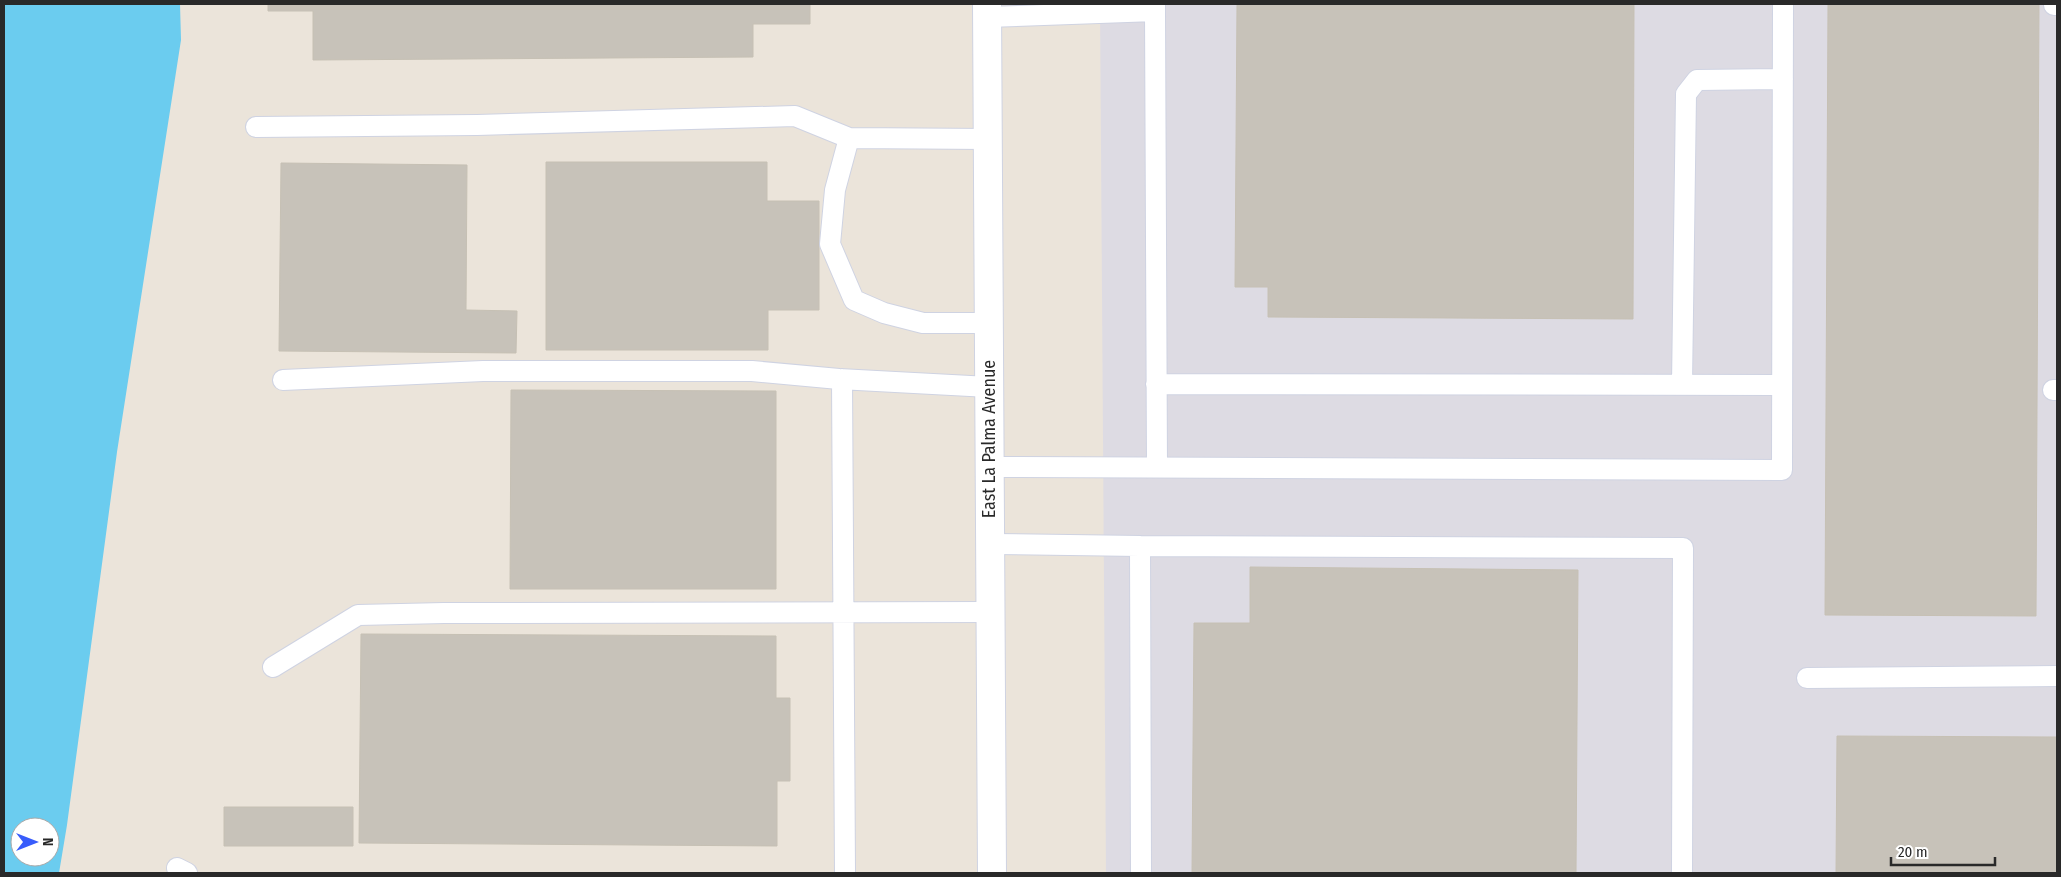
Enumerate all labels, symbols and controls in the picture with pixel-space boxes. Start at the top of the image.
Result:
street label: East La Palma Avenue [978,360,1000,518]
north arrow [10,817,60,867]
scale bar [1891,834,1995,866]
text: N [39,838,56,846]
text: 20 m [1898,843,1928,861]

